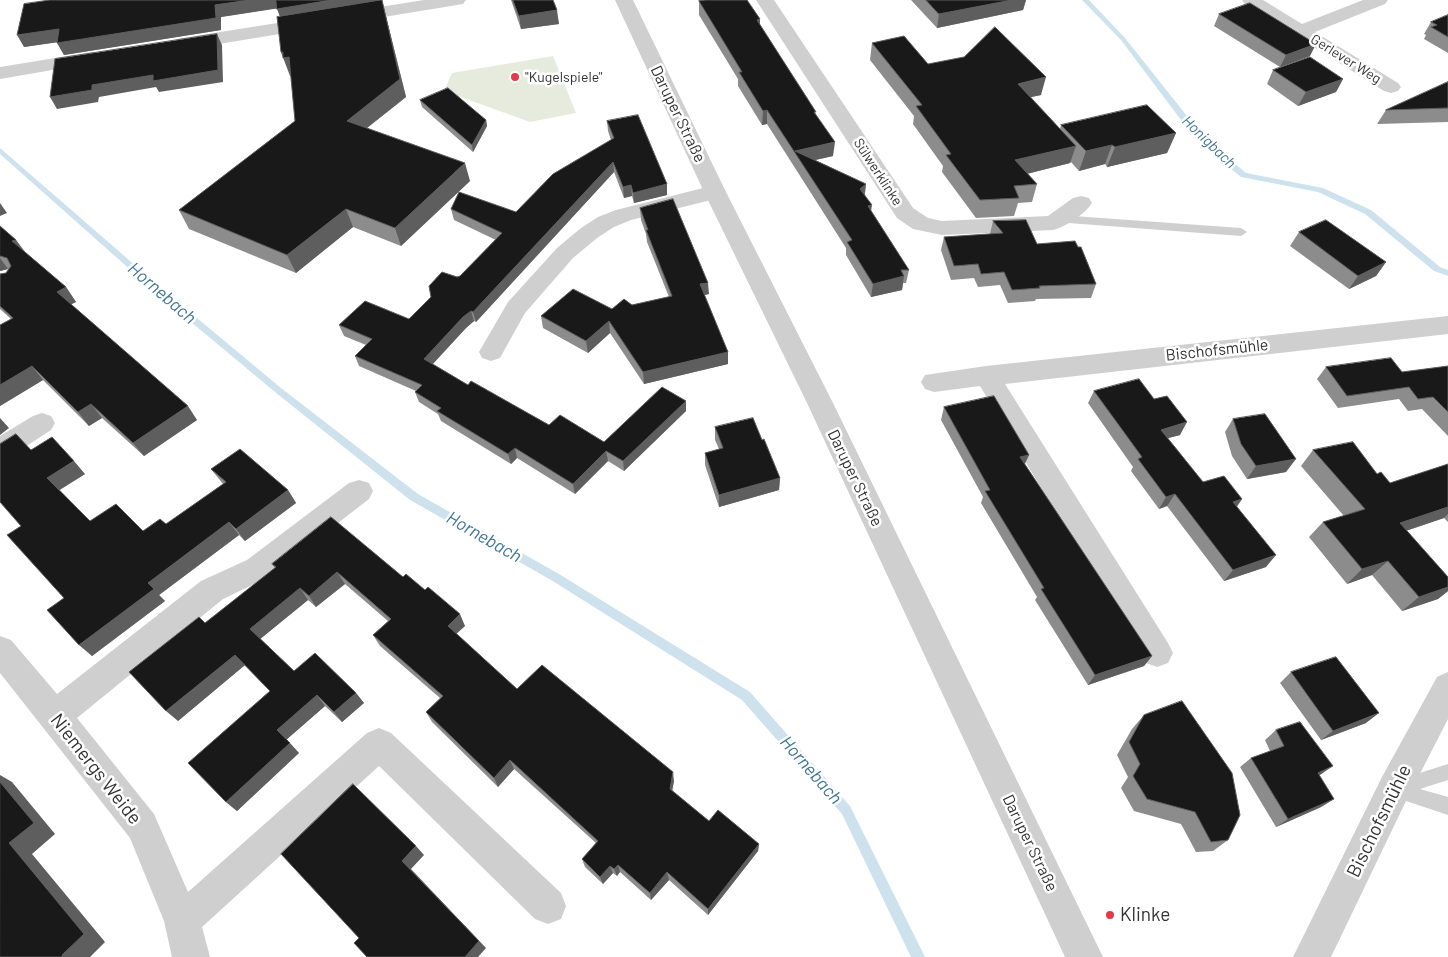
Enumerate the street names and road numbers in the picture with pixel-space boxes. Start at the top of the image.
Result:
street label: Gerlever Weg [1308,31,1384,87]
street label: Daruper Straße [646,63,710,165]
street label: Sülwerklinke [850,135,906,209]
street label: Bischofsmühle [1165,335,1269,365]
street label: Daruper Straße [823,427,887,529]
street label: Niemergs Weide [46,709,146,829]
street label: Bischofsmühle [1342,761,1416,881]
street label: Daruper Straße [998,792,1062,894]

